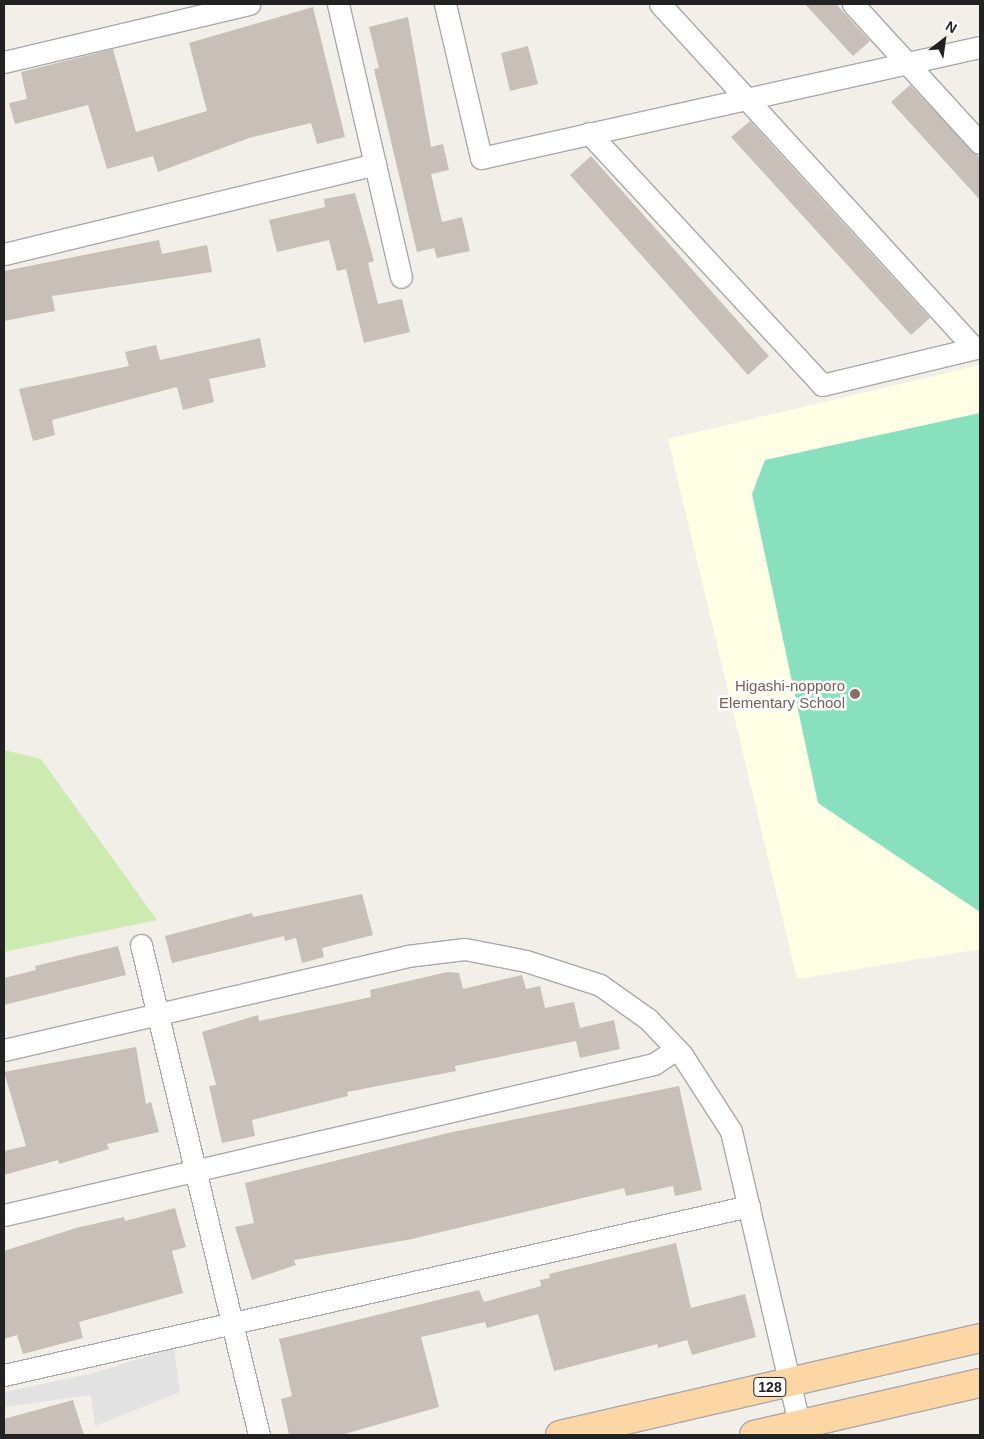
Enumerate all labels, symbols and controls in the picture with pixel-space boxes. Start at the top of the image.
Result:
north arrow [919,15,969,65]
text: N [943,18,960,36]
place label: Higashi-nopporo Elementary School [719,676,845,711]
marker: Higashi-nopporo Elementary School [849,688,861,700]
road number: 128 [752,1375,788,1398]

